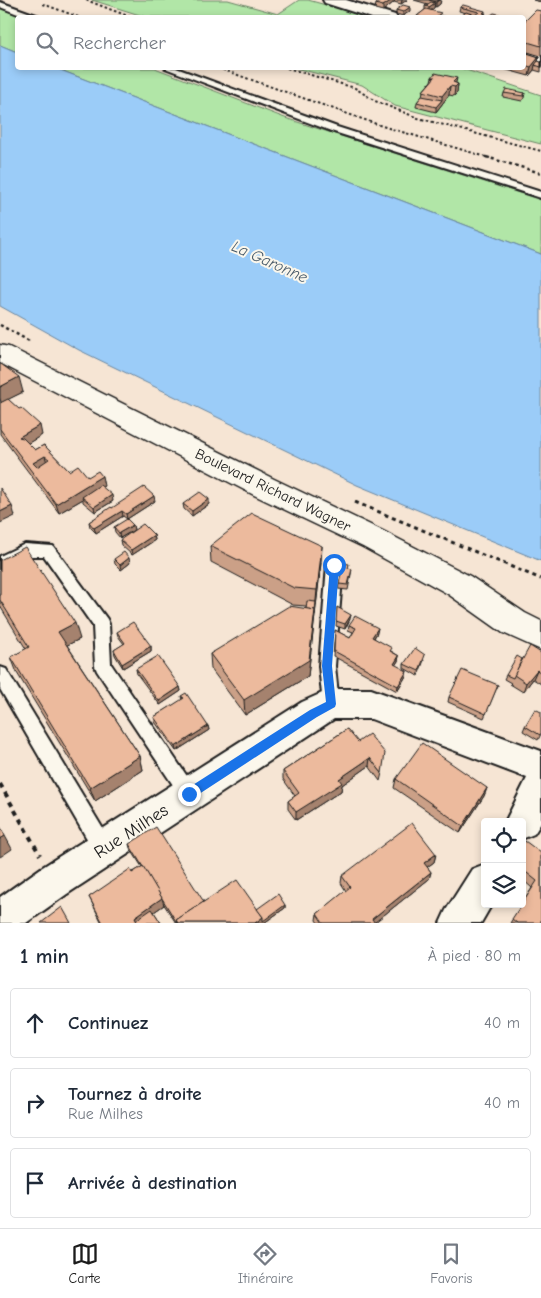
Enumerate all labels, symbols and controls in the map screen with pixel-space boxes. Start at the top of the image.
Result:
search box [15,15,526,70]
icon: search [33,29,61,57]
text: Rechercher [73,32,166,54]
water label: La Garonne [229,237,310,287]
street label: Boulevard Richard Wagner [192,444,354,536]
route start [323,554,346,577]
route end [178,783,201,806]
street label: Rue Milhes [90,800,172,863]
map controls [481,818,526,908]
button: locate [481,818,526,863]
button: layers [481,863,526,908]
text: 1 min [20,944,69,968]
text: À pied · 80 m [428,947,521,965]
icon: ahead [21,1009,49,1037]
text: Continuez [68,1012,148,1034]
text: 40 m [484,1014,520,1032]
text: Tournez à droite [68,1083,202,1105]
icon: right [21,1089,49,1117]
text: 40 m [484,1094,520,1112]
text: Rue Milhes [68,1105,143,1123]
icon: arrive [21,1169,49,1197]
text: Arrivée à destination [68,1172,237,1194]
tab: Carte [69,1240,101,1287]
tab: Itinéraire [238,1240,293,1287]
tab: Favoris [430,1240,472,1287]

